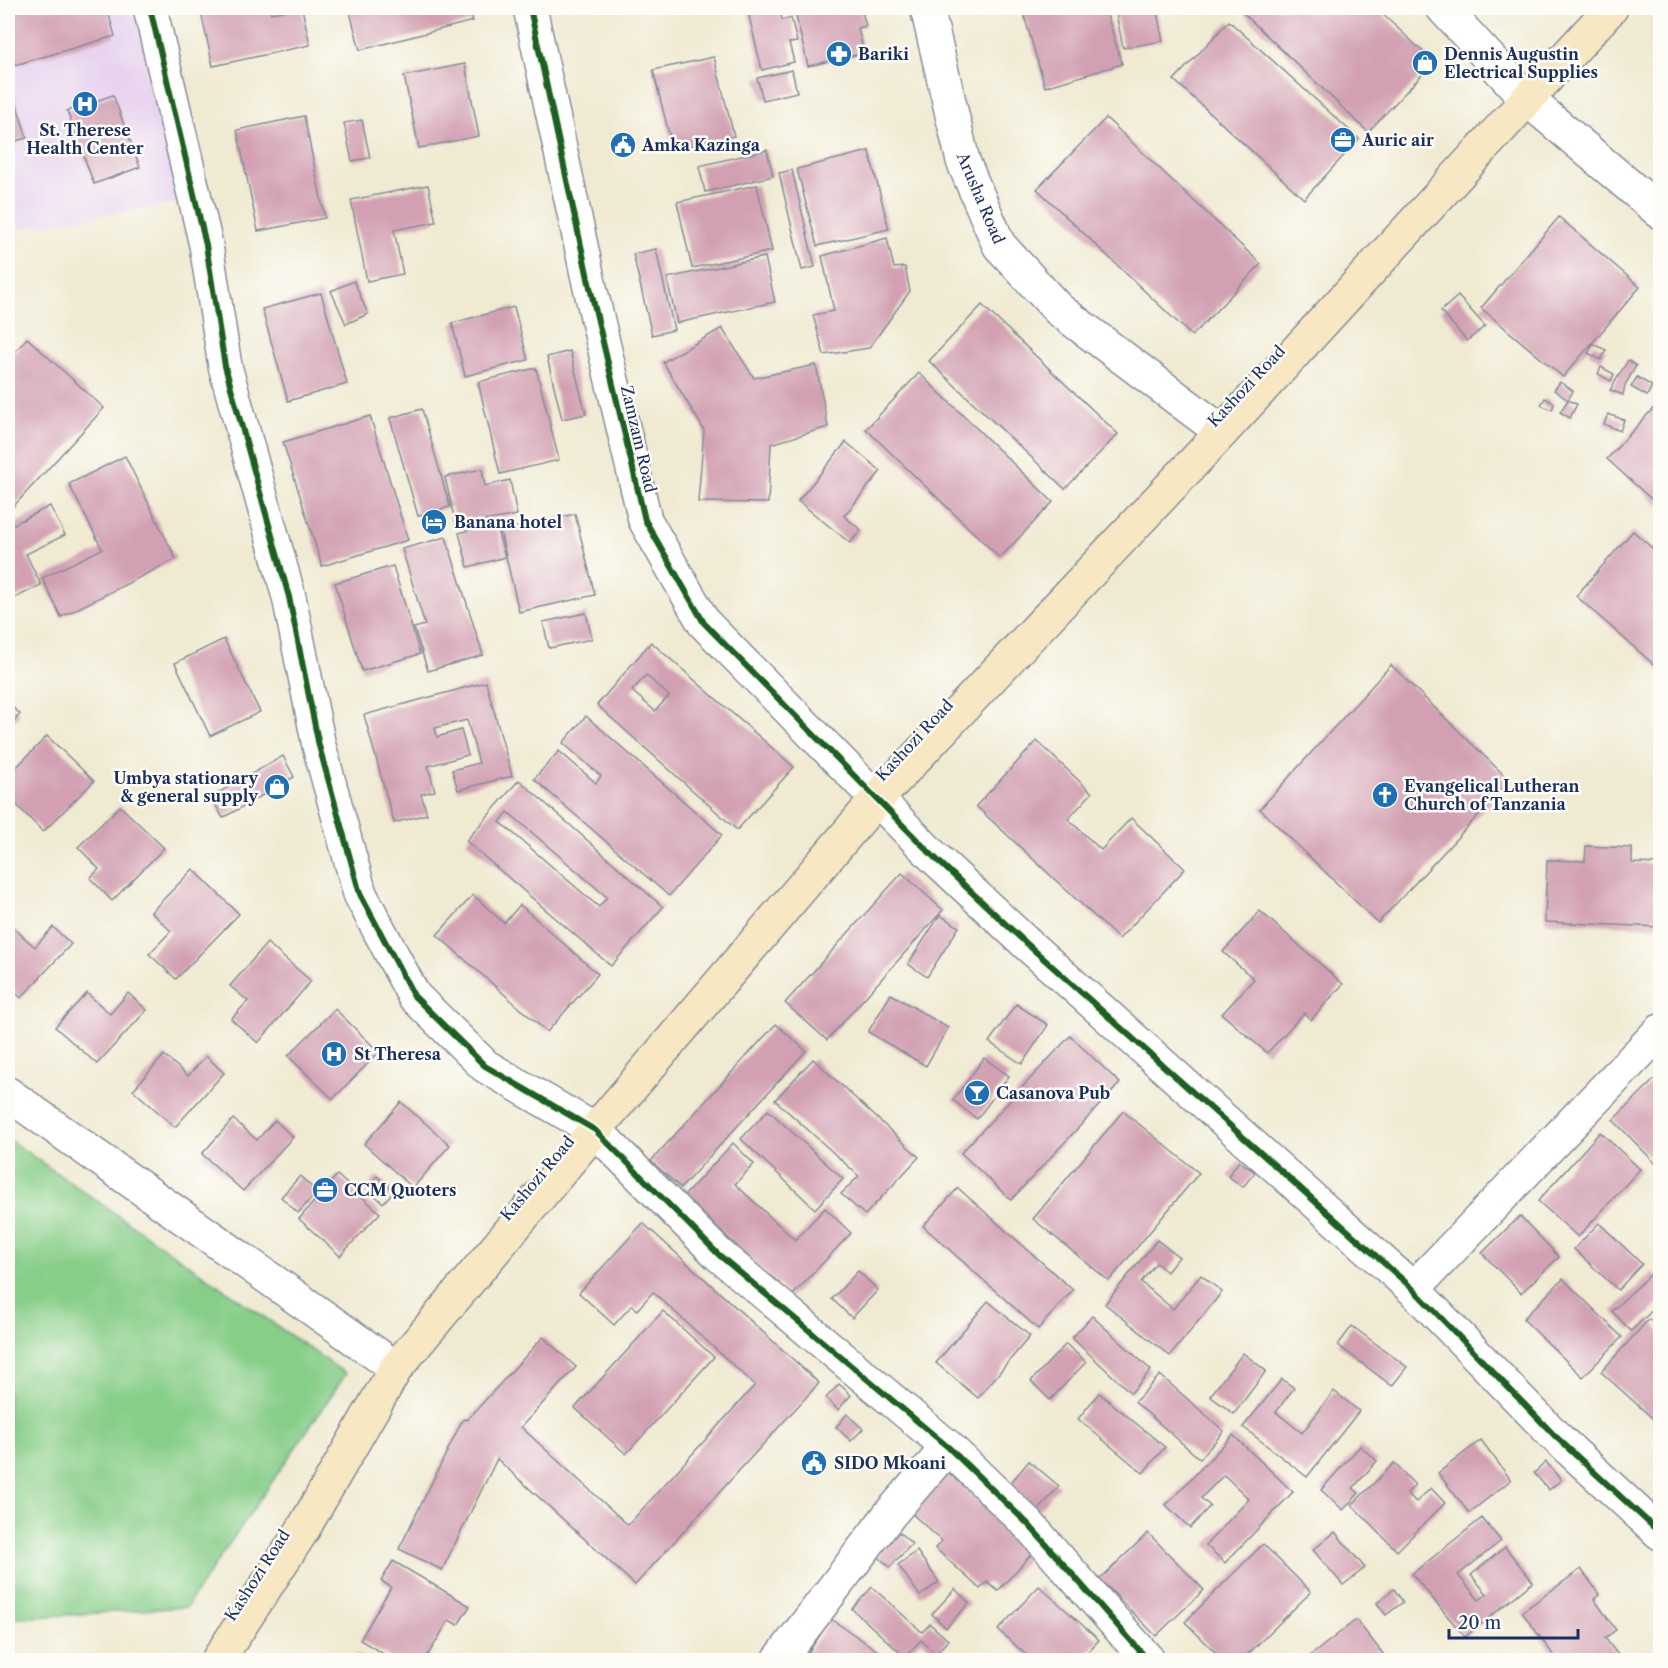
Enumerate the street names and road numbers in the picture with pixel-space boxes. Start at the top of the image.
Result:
street label: Arusha Road [952,148,1009,247]
street label: Kashozi Road [1203,341,1289,431]
street label: Zamzam Road [617,383,661,495]
street label: Kashozi Road [871,695,957,785]
street label: Kashozi Road [496,1131,578,1225]
street label: Kashozi Road [220,1525,294,1624]

